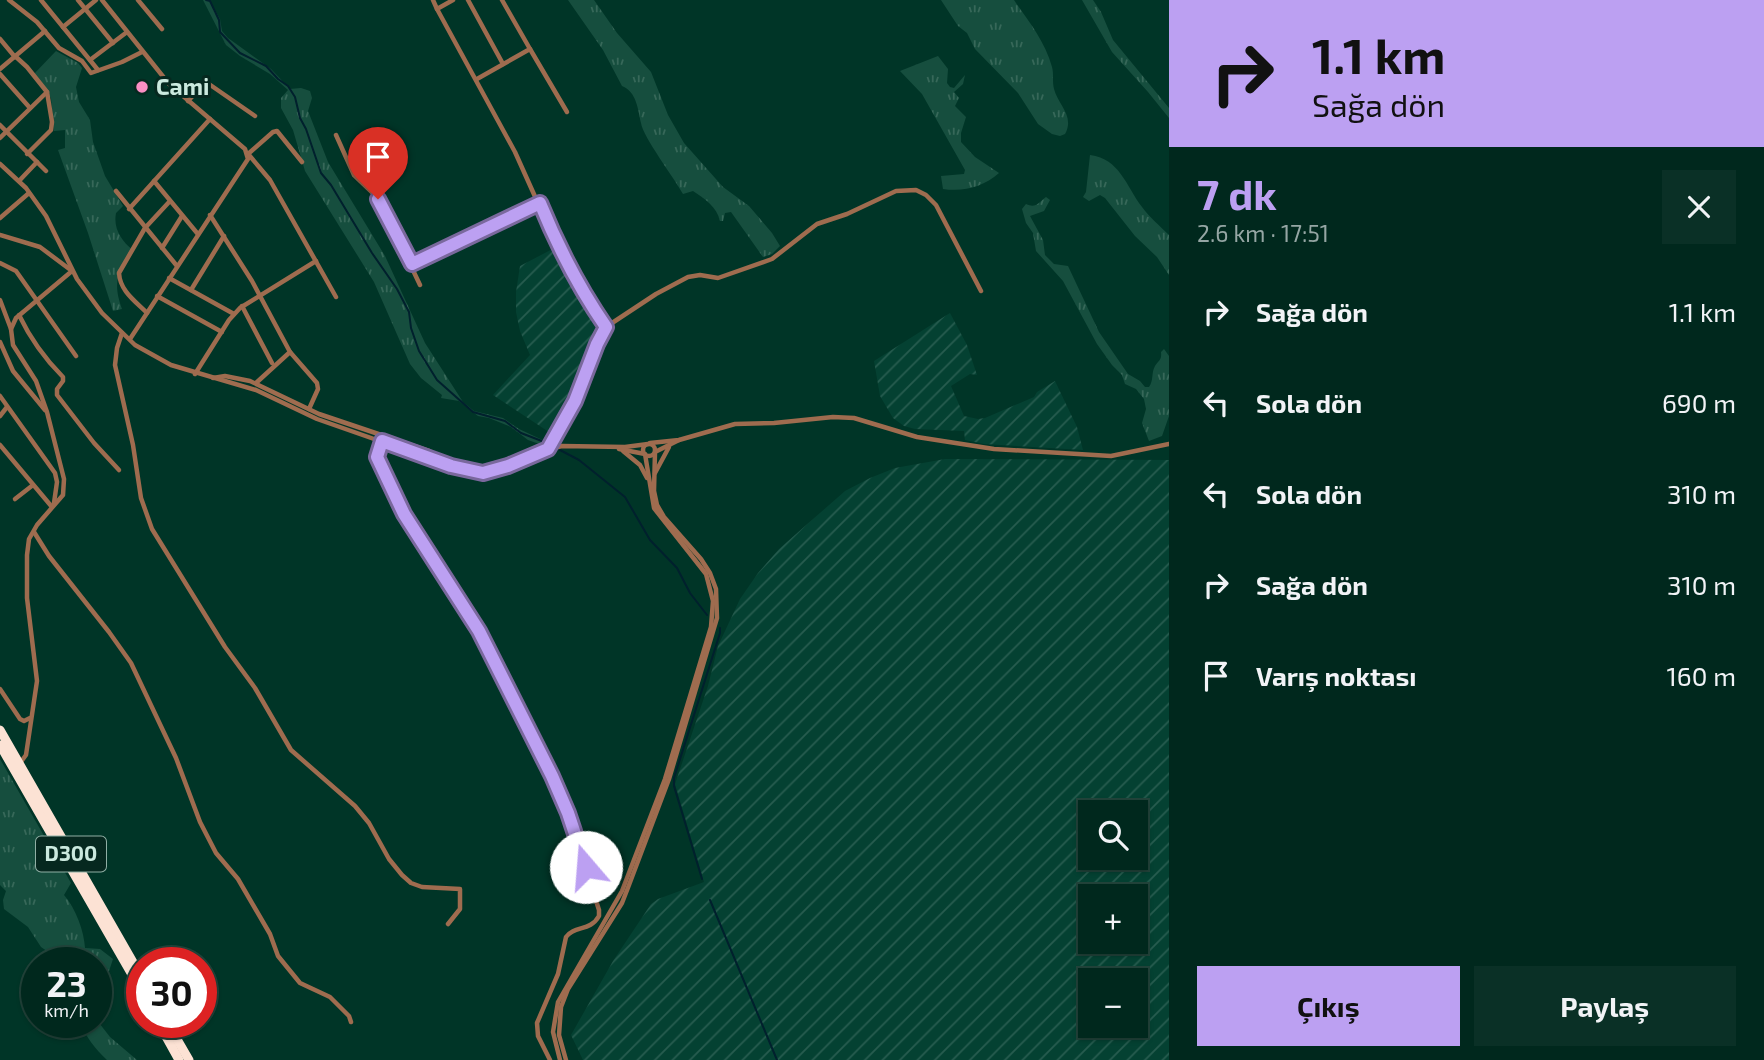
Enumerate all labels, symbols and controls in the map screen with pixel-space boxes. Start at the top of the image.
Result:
text: 1.1 km [1312,25,1445,84]
icon: right [1197,28,1288,119]
place label: Cami [156,72,209,100]
marker: Cami [134,79,150,95]
text: Sağa dön [1312,85,1445,123]
pin [348,127,408,199]
icon: arrive [359,138,397,176]
text: 7 dk [1197,168,1277,218]
button: close [1662,170,1736,244]
text: 2.6 km · 17:51 [1197,219,1329,247]
icon: right [1197,293,1235,331]
text: Sağa dön [1256,296,1368,327]
text: 1.1 km [1669,296,1736,327]
icon: left [1197,384,1235,422]
text: Sola dön [1256,387,1362,418]
text: 690 m [1662,387,1736,418]
icon: left [1197,475,1235,513]
text: Sola dön [1256,478,1362,509]
text: 310 m [1667,478,1736,509]
icon: right [1197,566,1235,604]
text: Sağa dön [1256,569,1368,600]
text: 310 m [1667,569,1736,600]
icon: arrive [1197,657,1235,695]
text: Varış noktası [1256,660,1416,691]
text: 160 m [1667,660,1736,691]
map controls [1078,800,1148,1038]
button: search [1078,800,1148,870]
position arrow [549,830,623,904]
road number: D300 [36,836,106,872]
button: + [1078,884,1148,954]
speed limit sign: 30 [126,947,217,1038]
text: 23 [46,962,87,1004]
button: Çıkış [1197,966,1460,1046]
button: Paylaş [1474,966,1736,1046]
button: − [1078,968,1148,1038]
text: km/h [44,999,89,1021]

